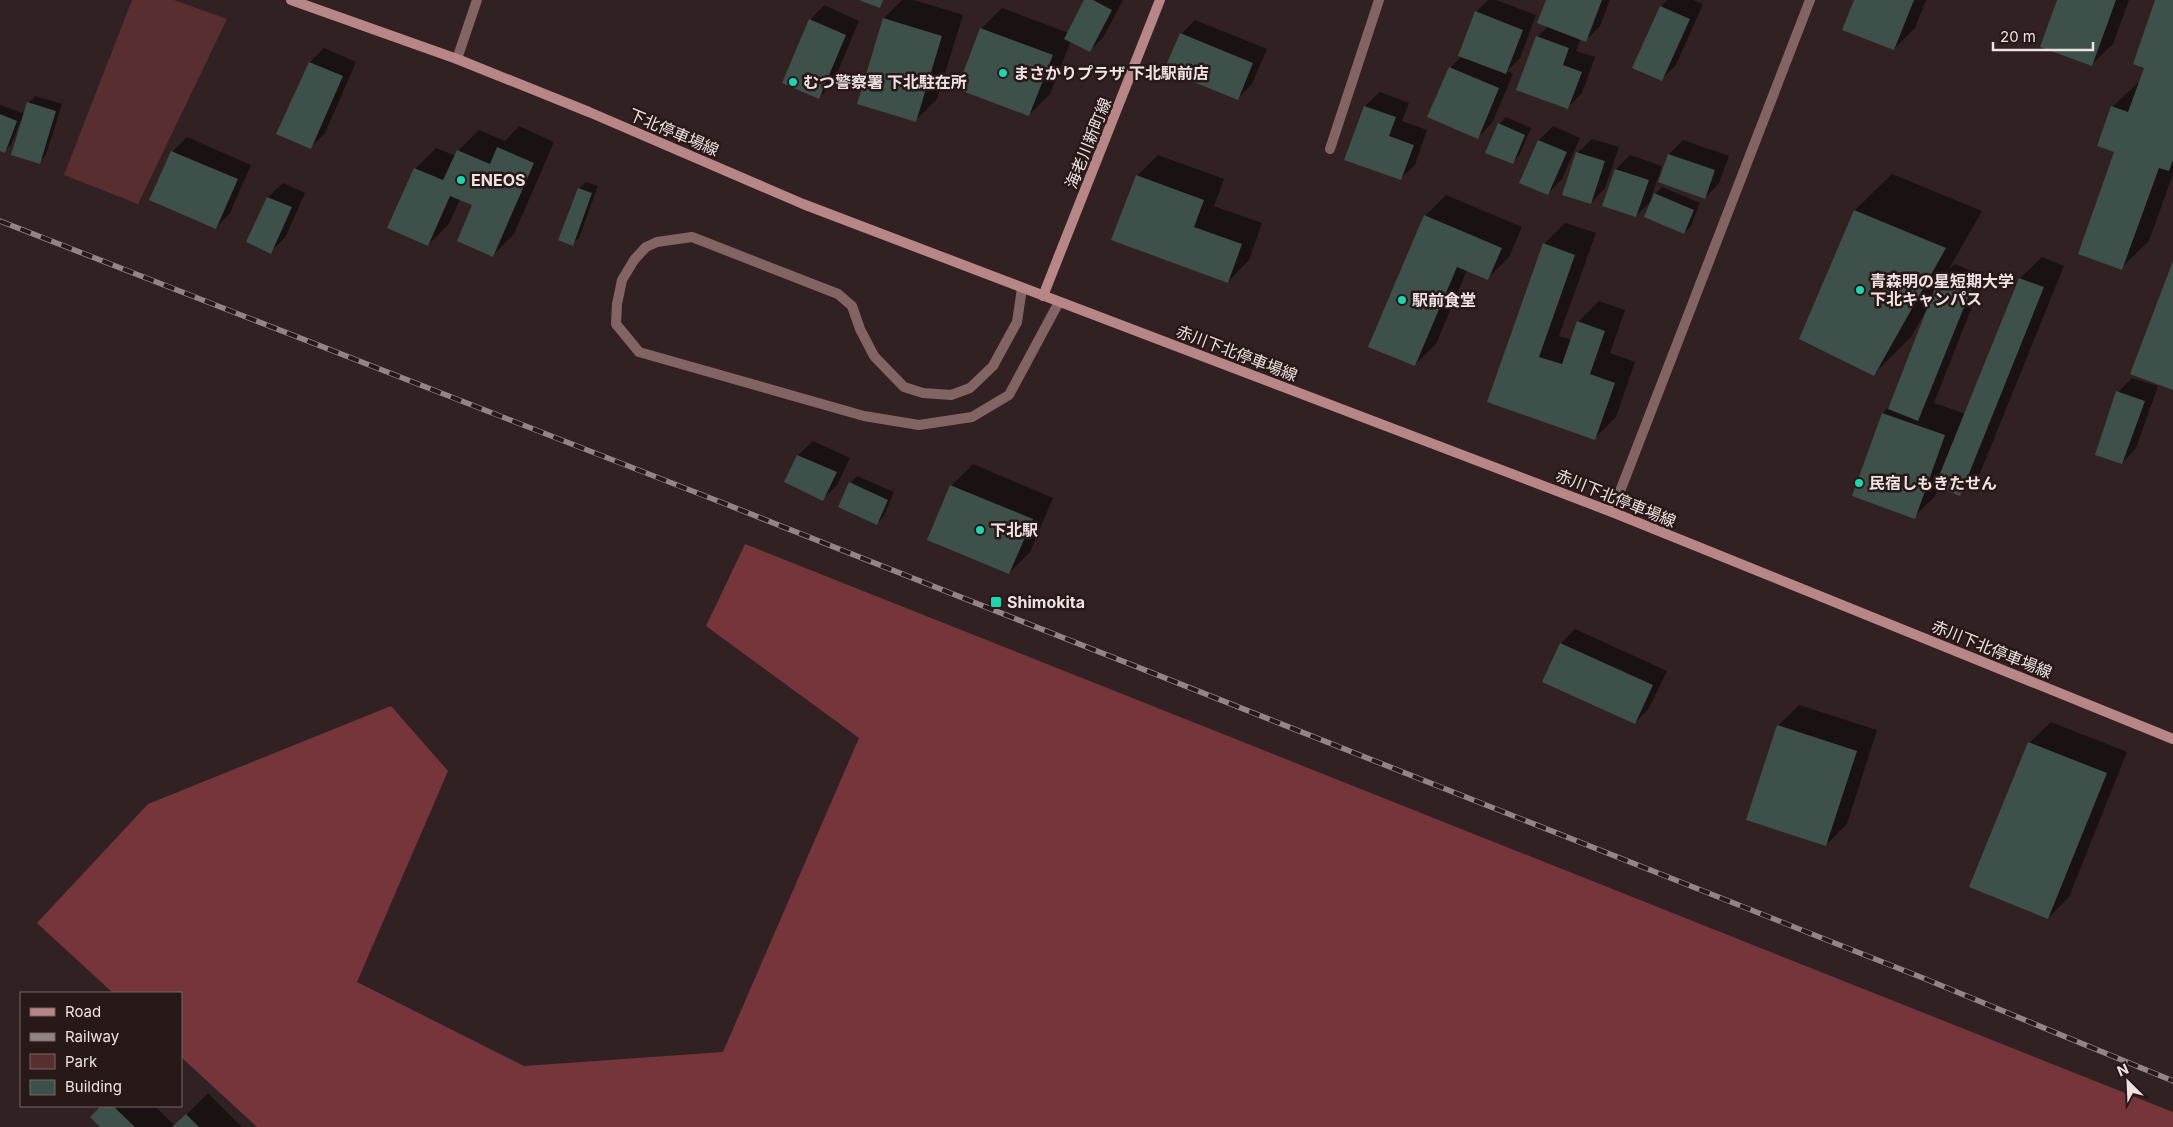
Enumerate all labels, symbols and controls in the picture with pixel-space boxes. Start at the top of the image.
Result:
scale bar [1993,20,2093,52]
text: 20 m [2000,27,2036,46]
place label: まさかりプラザ 下北駅前店 [1013,63,1209,83]
marker: まさかりプラザ 下北駅前店 [997,67,1009,79]
place label: むつ警察署 下北駐在所 [803,72,967,92]
marker: むつ警察署 下北駐在所 [787,76,799,88]
street label: 海老川新町線 [1061,95,1115,191]
street label: 下北停車場線 [626,104,722,160]
place label: ENEOS [471,170,525,190]
marker: ENEOS [455,174,467,186]
place label: 青森明の星短期大学 下北キャンパス [1870,271,2014,309]
marker: 青森明の星短期大学 下北キャンパス [1854,284,1866,296]
place label: 駅前食堂 [1412,290,1476,310]
marker: 駅前食堂 [1396,294,1408,306]
street label: 赤川下北停車場線 [1174,321,1300,385]
street label: 赤川下北停車場線 [1553,465,1679,531]
place label: 民宿しもきたせん [1869,473,1997,493]
marker: 民宿しもきたせん [1853,477,1865,489]
place label: 下北駅 [990,520,1038,540]
marker: 下北駅 [974,524,986,536]
place label: Shimokita [1007,592,1085,612]
marker: Shimokita [989,595,1003,609]
street label: 赤川下北停車場線 [1929,616,2055,682]
legend [20,992,182,1107]
text: Road [65,1002,101,1021]
text: Railway [65,1027,120,1046]
text: Park [65,1052,98,1071]
north arrow [2103,1057,2153,1107]
text: N [2114,1060,2131,1080]
text: Building [65,1077,122,1096]

